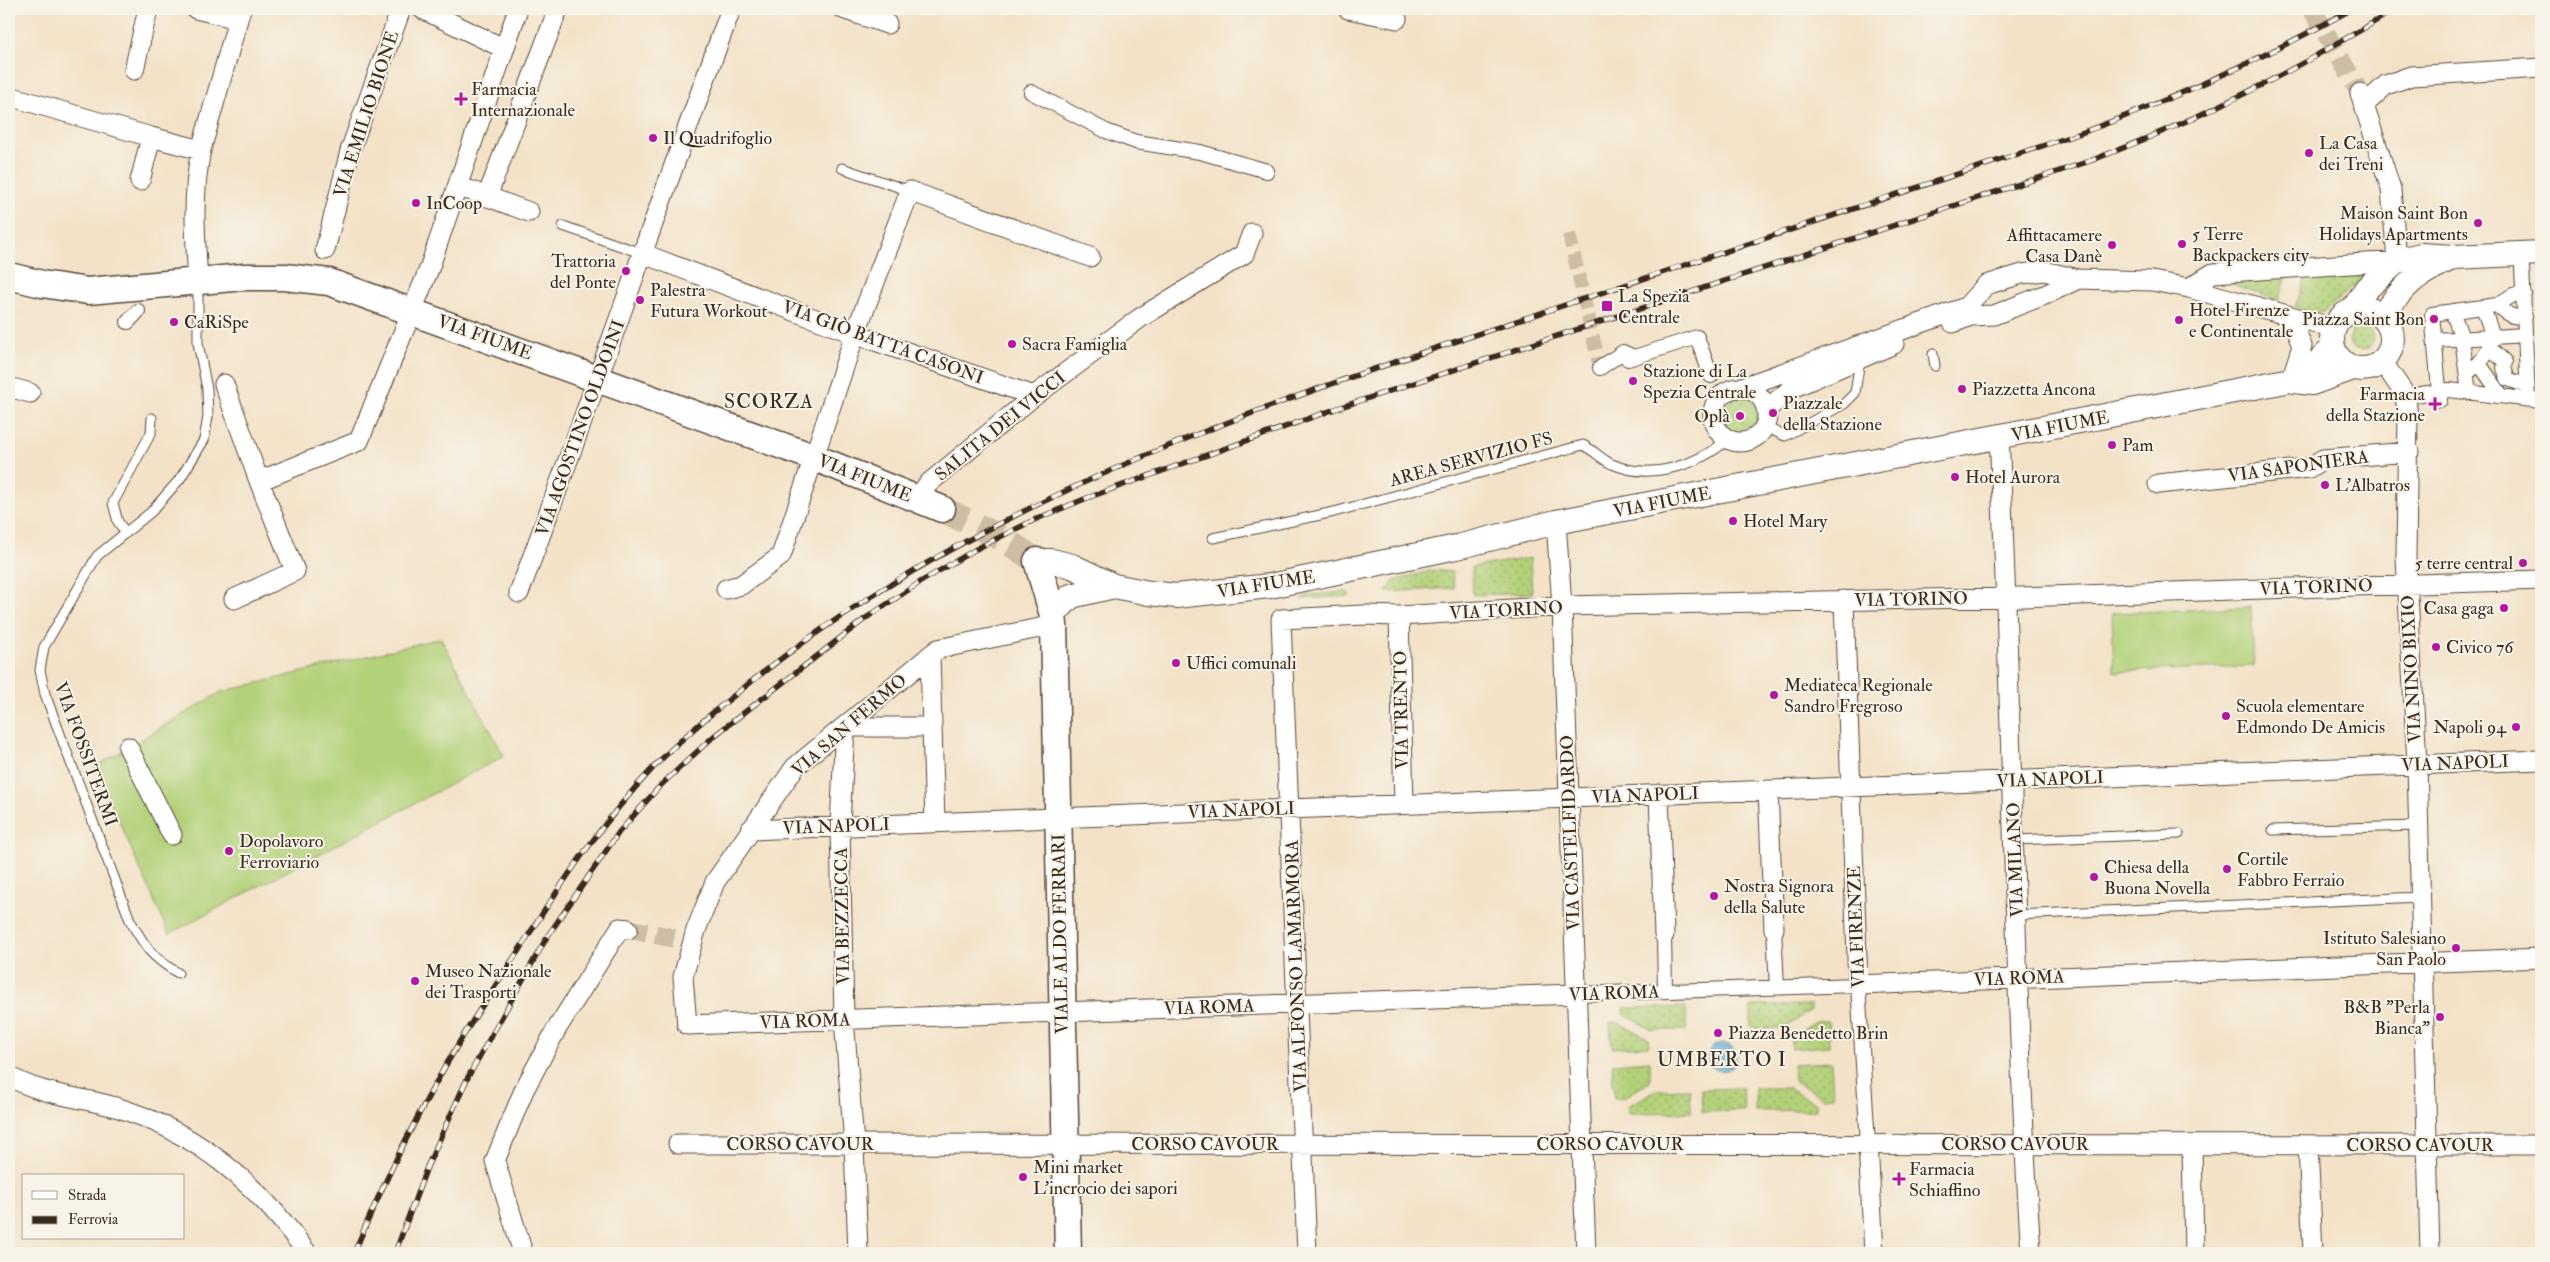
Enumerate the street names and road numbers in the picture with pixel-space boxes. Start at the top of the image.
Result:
street label: VIA EMILIO BIONE [329,28,404,200]
street label: VIA GIÒ BATTA CASONI [779,295,987,390]
street label: VIA FIUME [434,310,535,365]
street label: VIA AGOSTINO OLDOINI [531,317,630,539]
street label: SALITA DEI VICCI [930,367,1070,486]
street label: VIA FIUME [2009,406,2111,447]
street label: AREA SERVIZIO FS [1386,427,1555,493]
street label: VIA SAPONIERA [2226,445,2371,488]
street label: VIA FIUME [815,449,915,508]
street label: VIA FIUME [1611,482,1713,523]
street label: VIA FIUME [1215,565,1317,604]
street label: VIA TORINO [2259,574,2373,601]
street label: VIA TORINO [1854,587,1968,612]
street label: VIA NINO BIXIO [2396,595,2427,743]
street label: VIA TORINO [1449,596,1563,625]
street label: VIA TRENTO [1389,650,1414,769]
street label: VIA SAN FERMO [787,669,912,782]
street label: VIA FOSSITERMI [49,679,122,830]
street label: VIA CASTELFIDARDO [1556,735,1585,931]
street label: VIA NAPOLI [2401,750,2509,777]
street label: VIA NAPOLI [1996,766,2104,793]
street label: VIA NAPOLI [1591,782,1699,809]
street label: VIA NAPOLI [1187,797,1295,824]
street label: VIA MILANO [2002,802,2029,918]
street label: VIA NAPOLI [782,813,890,840]
street label: VIALE ALDO FERRARI [1047,834,1074,1034]
street label: VIA ALFONSO LAMARMORA [1281,839,1312,1093]
street label: VIA BEZZECCA [830,846,855,985]
street label: VIA FIRENZE [1843,866,1870,988]
street label: VIA ROMA [1973,965,2065,992]
street label: VIA ROMA [1568,980,1660,1007]
street label: VIA ROMA [1163,994,1255,1021]
street label: VIA ROMA [759,1008,851,1035]
street label: CORSO CAVOUR [726,1133,875,1156]
street label: CORSO CAVOUR [1131,1133,1280,1156]
street label: CORSO CAVOUR [1536,1133,1685,1156]
street label: CORSO CAVOUR [1941,1133,2090,1156]
street label: CORSO CAVOUR [2346,1134,2495,1157]

